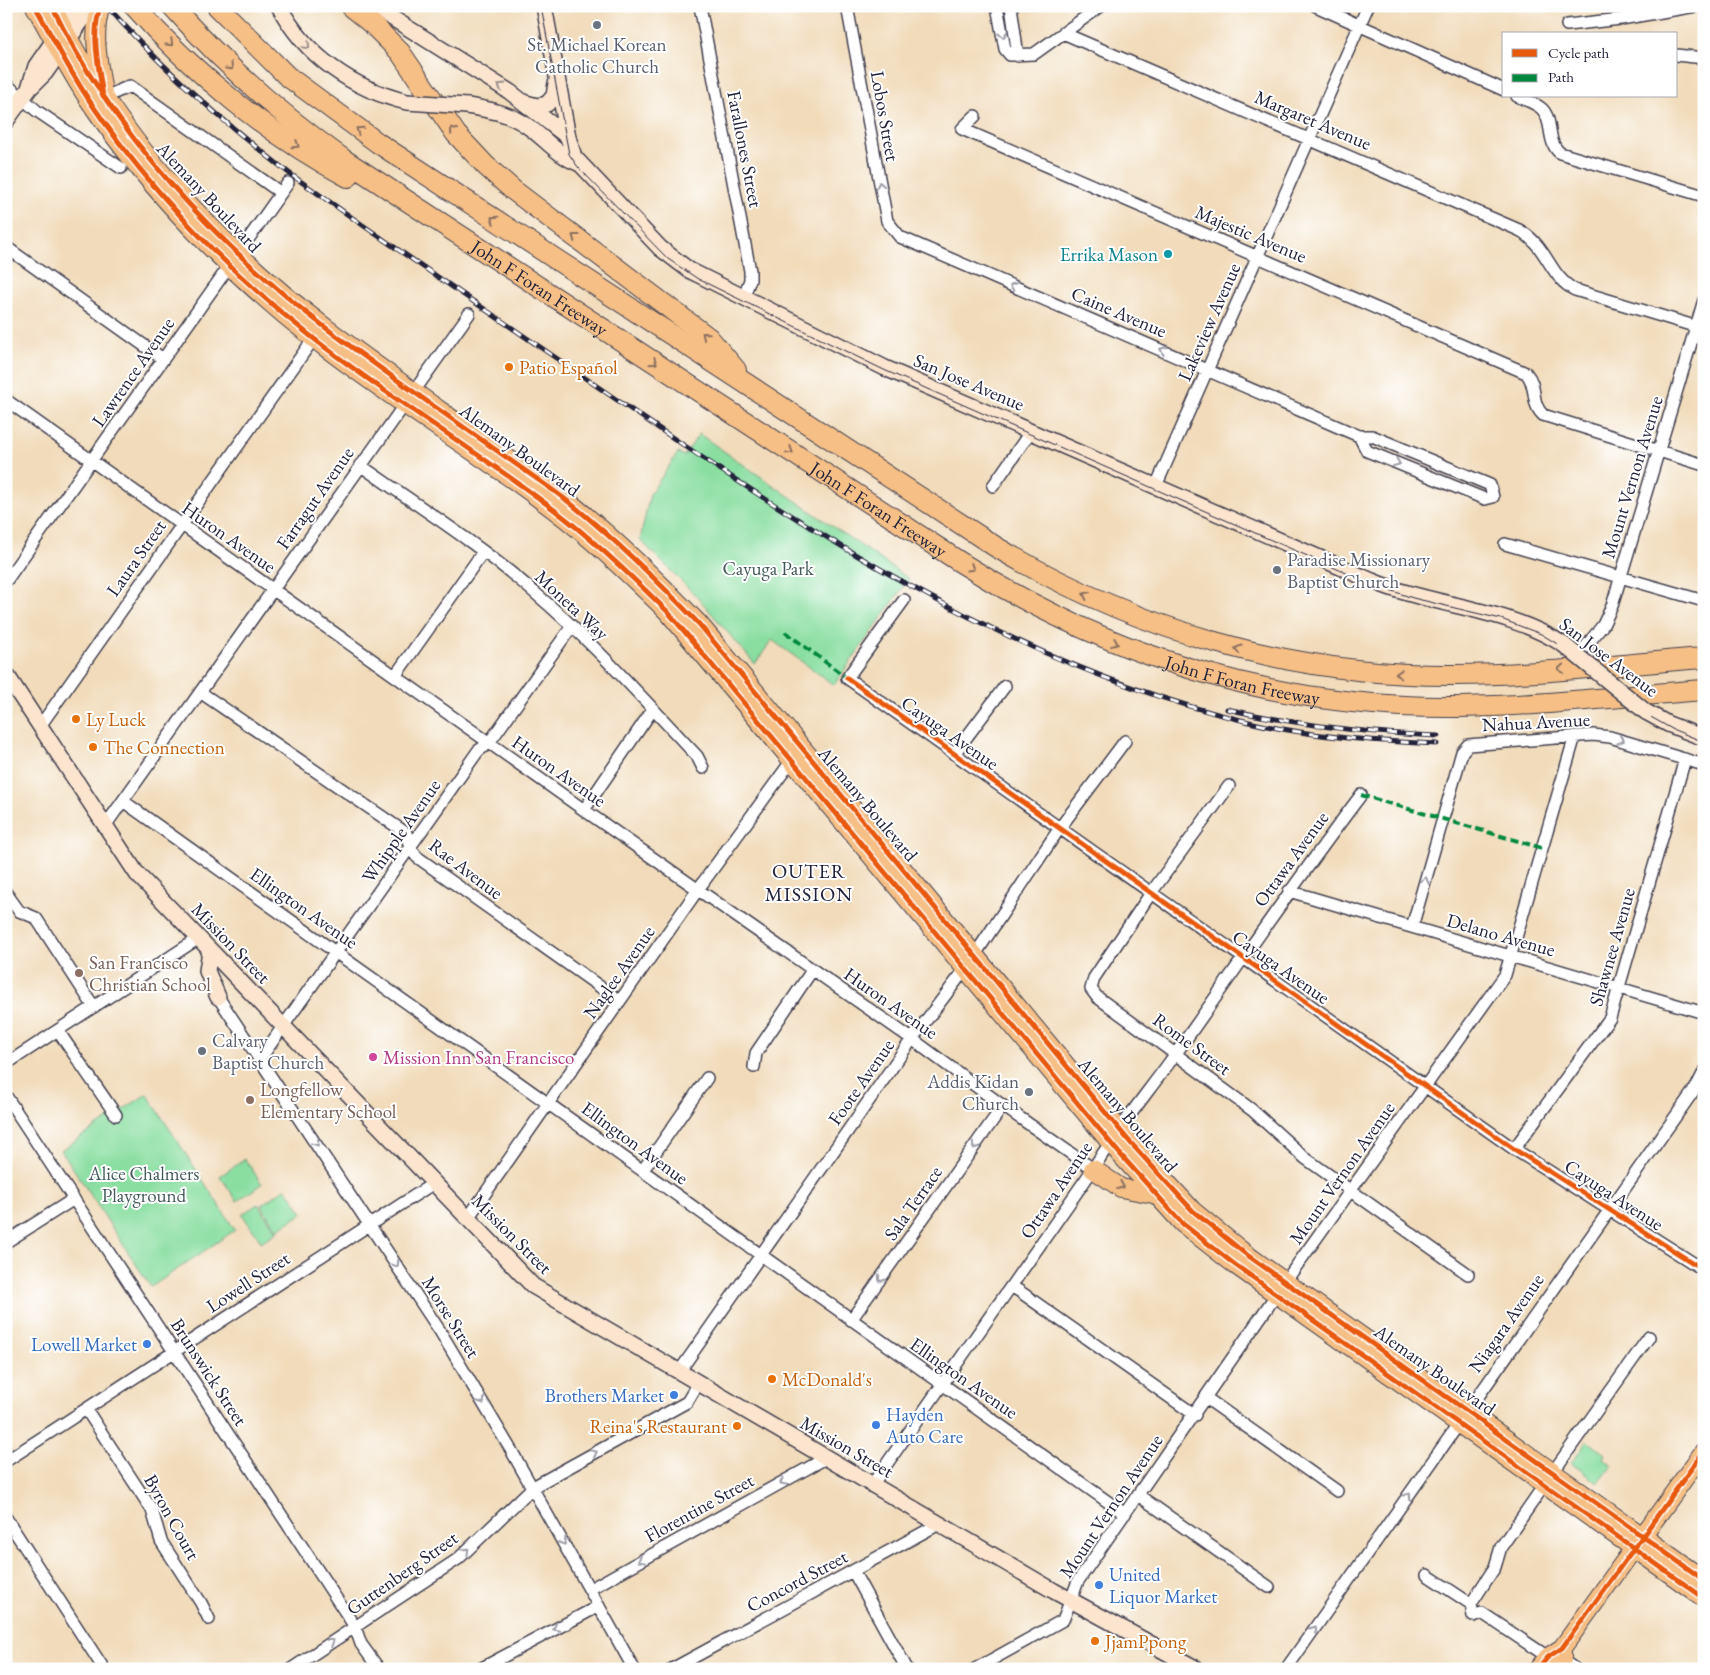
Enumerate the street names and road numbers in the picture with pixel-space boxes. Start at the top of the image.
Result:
street label: Lobos Street [865,69,905,163]
street label: Margaret Avenue [1251,84,1375,156]
street label: Farallones Street [721,89,769,209]
street label: Alemany Boulevard [150,135,267,258]
street label: Majestic Avenue [1192,199,1310,269]
street label: John F Foran Freeway [465,233,614,342]
street label: Lakeview Avenue [1172,259,1246,385]
street label: Caine Avenue [1067,281,1171,343]
street label: Lawrence Avenue [86,312,180,432]
street label: San Jose Avenue [910,347,1028,417]
street label: Mount Vernon Avenue [1595,393,1669,561]
street label: Alemany Boulevard [454,397,585,502]
street label: Farragut Avenue [270,442,360,554]
street label: John F Foran Freeway [804,454,953,563]
street label: Huron Avenue [177,495,281,579]
street label: Laura Street [100,515,172,601]
street label: Moneta Way [530,564,615,646]
street label: San Jose Avenue [1554,612,1664,702]
street label: John F Foran Freeway [1160,648,1322,710]
street label: Cayuga Avenue [896,690,1004,776]
street label: Nahua Avenue [1481,707,1591,737]
street label: Huron Avenue [507,729,611,813]
street label: Alemany Boulevard [812,740,924,867]
street label: Whipple Avenue [356,774,446,888]
street label: Ottawa Avenue [1248,806,1334,912]
street label: Rae Avenue [424,833,508,905]
street label: Ellington Avenue [245,861,363,955]
street label: Shawnee Avenue [1583,885,1641,1009]
street label: Mission Street [186,897,276,989]
street label: Delano Avenue [1444,908,1558,962]
street label: Naglee Avenue [578,920,660,1024]
street label: Cayuga Avenue [1227,924,1335,1010]
street label: Huron Avenue [839,961,943,1045]
street label: Rome Street [1148,1007,1236,1081]
street label: Foote Avenue [822,1034,900,1130]
street label: Alemany Boulevard [1072,1051,1184,1178]
street label: Ellington Avenue [576,1096,694,1190]
street label: Mount Vernon Avenue [1283,1097,1401,1249]
street label: Ottawa Avenue [1014,1136,1098,1244]
street label: Cayuga Avenue [1560,1154,1668,1236]
street label: Sala Terrace [878,1161,948,1245]
street label: Mission Street [467,1189,558,1280]
street label: Lowell Street [201,1246,295,1318]
street label: Niagara Avenue [1463,1269,1549,1377]
street label: Morse Street [416,1272,486,1362]
street label: Brunswick Street [165,1313,253,1431]
street label: Alemany Boulevard [1368,1318,1501,1421]
street label: Ellington Avenue [905,1331,1023,1425]
street label: Mission Street [796,1410,898,1484]
street label: Mount Vernon Avenue [1054,1429,1168,1583]
street label: Florentine Street [640,1468,758,1548]
street label: Byron Court [138,1470,206,1564]
street label: Guttenberg Street [341,1525,463,1621]
street label: Concord Street [742,1544,852,1618]

